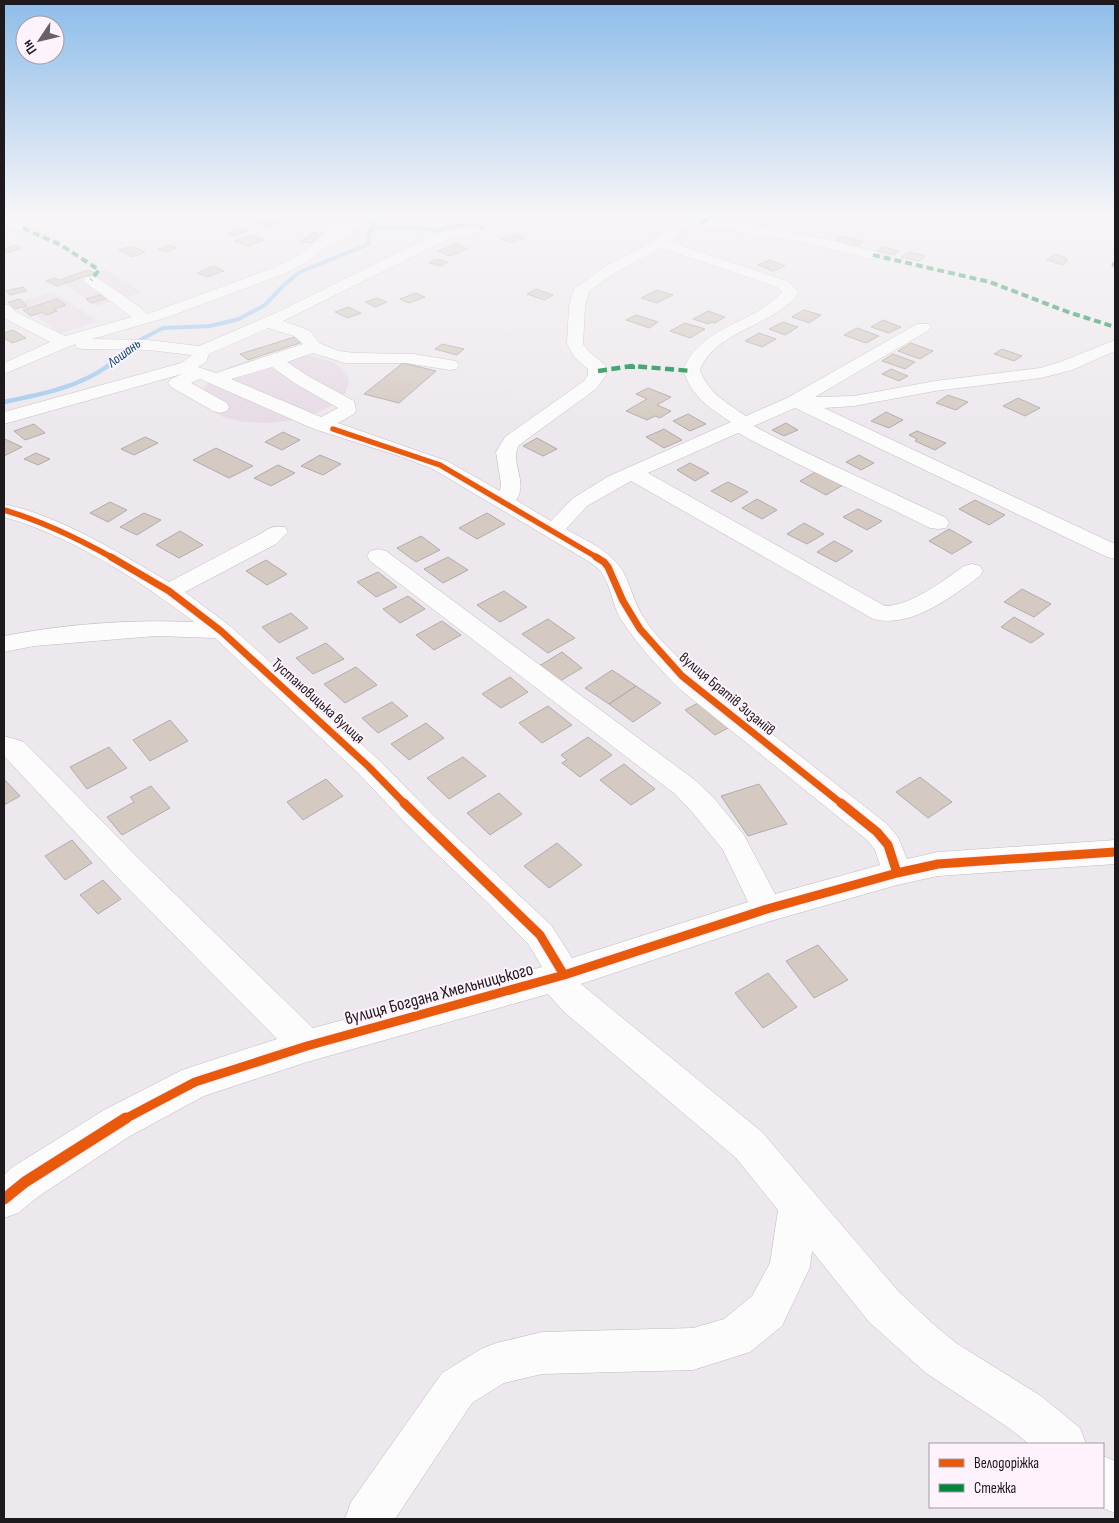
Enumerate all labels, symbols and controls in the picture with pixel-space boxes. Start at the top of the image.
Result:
north arrow [15,15,65,65]
text: Пн [19,37,41,58]
water label: Лошань [103,335,144,372]
street label: вулиця Братів Зизаніїв [675,648,779,740]
street label: Тустановицька вулиця [267,654,369,748]
street label: вулиця Богдана Хмельницького [342,959,536,1029]
legend [929,1443,1104,1508]
text: Велодоріжка [974,1454,1039,1473]
text: Стежка [974,1479,1017,1498]

